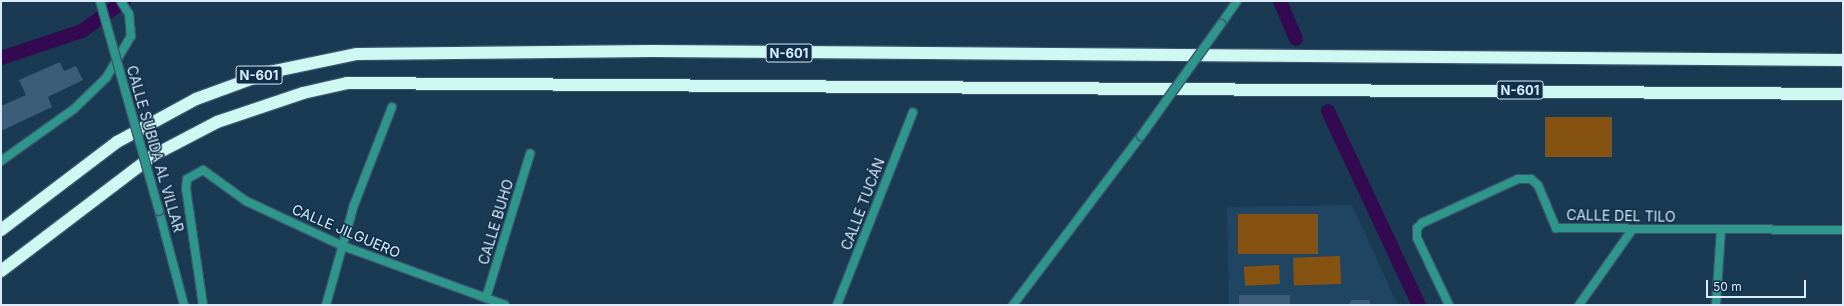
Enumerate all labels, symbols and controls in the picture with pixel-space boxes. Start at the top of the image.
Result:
road number: N-601 [765,42,813,64]
street label: CALLE SUBIDA AL VILLAR [123,64,187,234]
road number: N-601 [235,64,283,86]
road number: N-601 [1496,79,1544,101]
street label: CALLE TUCÁN [838,156,888,252]
street label: CALLE BUHO [475,177,517,267]
street label: CALLE JILGUERO [289,201,403,261]
street label: CALLE DEL TILO [1566,207,1676,225]
scale bar [1708,272,1808,298]
text: 50 m [1713,279,1742,294]

